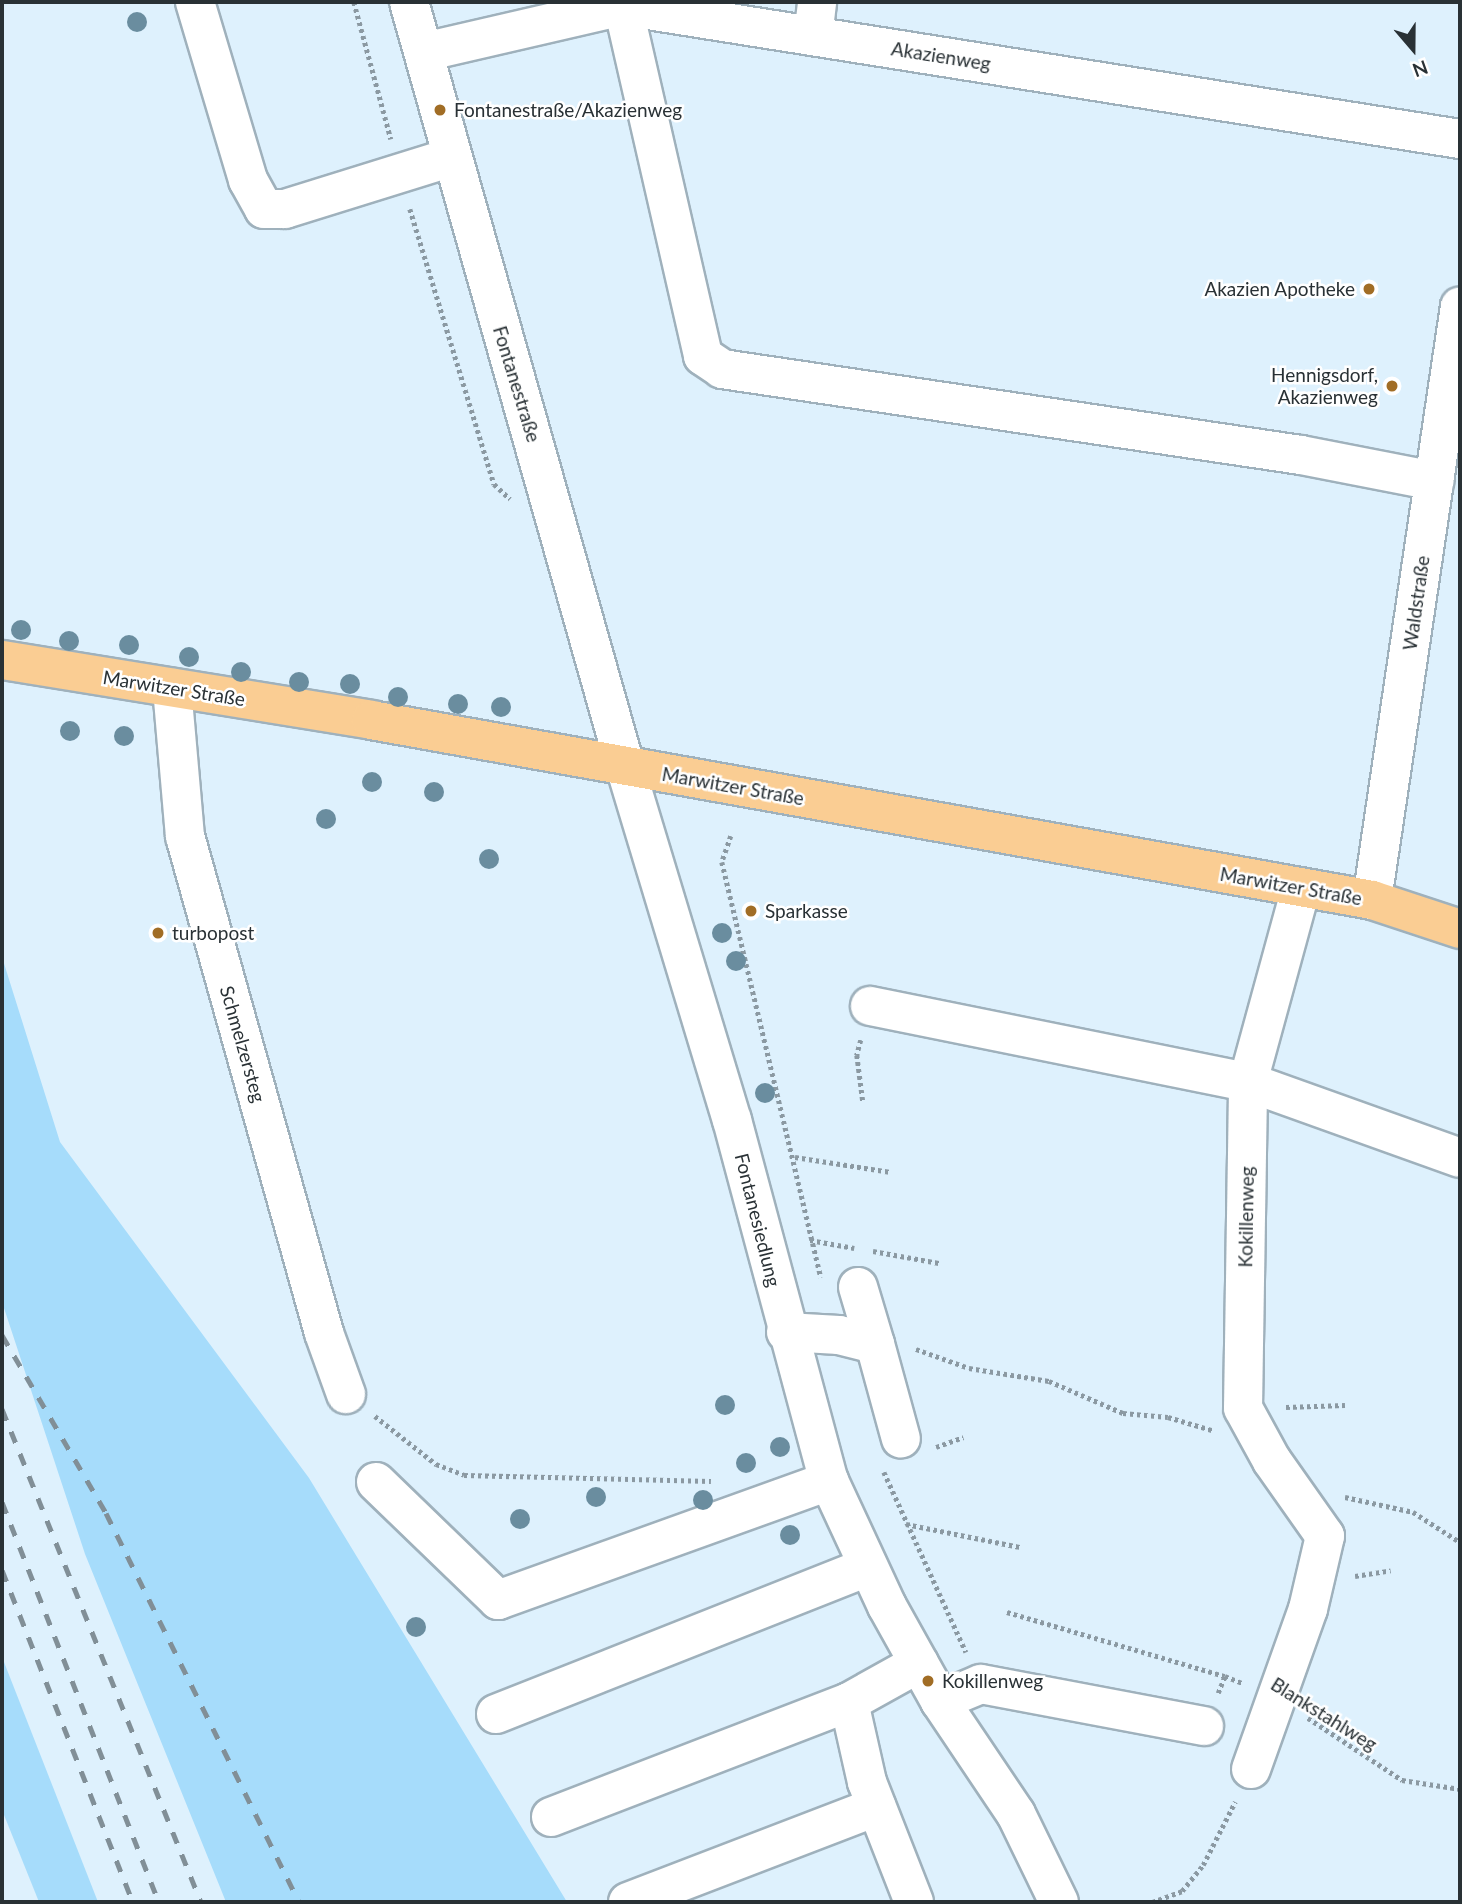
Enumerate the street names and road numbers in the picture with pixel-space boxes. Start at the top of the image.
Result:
street label: Akazienweg [890,37,992,75]
street label: Fontanestraße [489,323,545,445]
street label: Waldstraße [1398,554,1434,652]
street label: Marwitzer Straße [101,665,247,711]
street label: Marwitzer Straße [660,762,806,810]
street label: Marwitzer Straße [1218,862,1364,910]
street label: Schmelzersteg [215,983,271,1105]
street label: Fontanesiedlung [730,1151,786,1289]
street label: Kokillenweg [1234,1166,1258,1268]
street label: Blankstahlweg [1267,1672,1381,1756]

